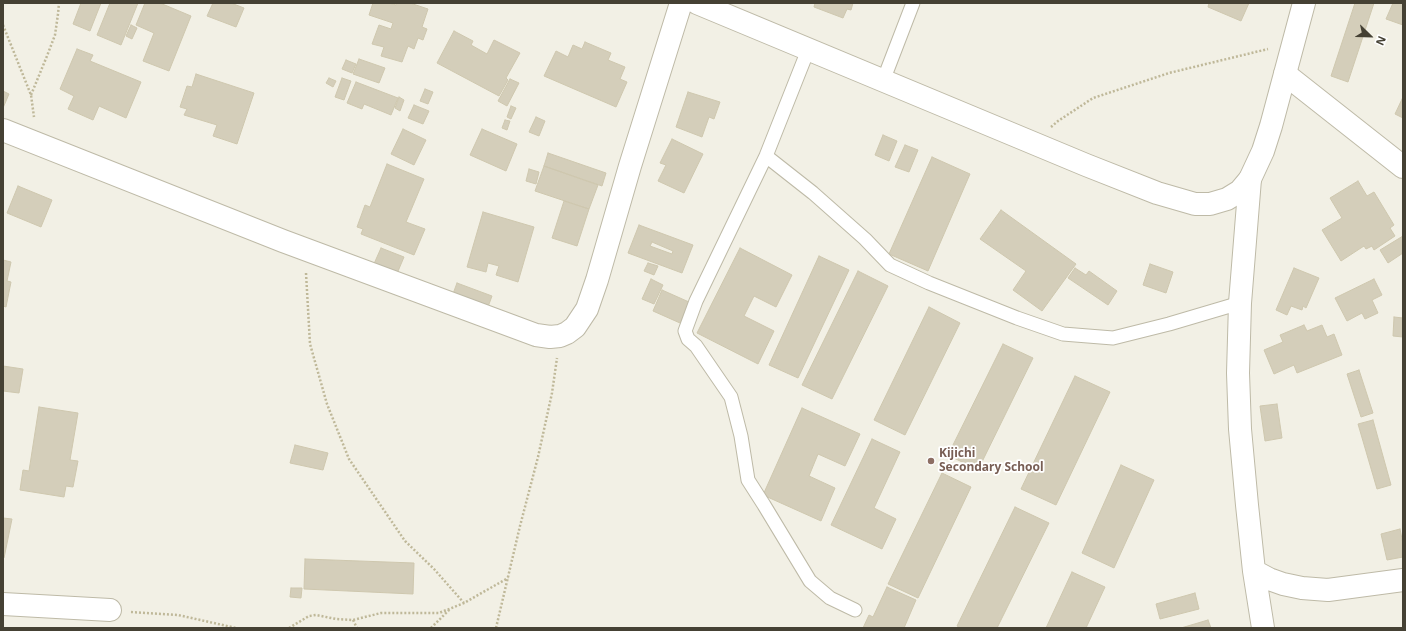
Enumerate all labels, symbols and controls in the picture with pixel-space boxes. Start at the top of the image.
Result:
north arrow [1350,16,1390,56]
text: N [1373,34,1390,48]
place label: Kijichi Secondary School [939,447,1044,475]
marker: Kijichi Secondary School [926,456,936,466]

